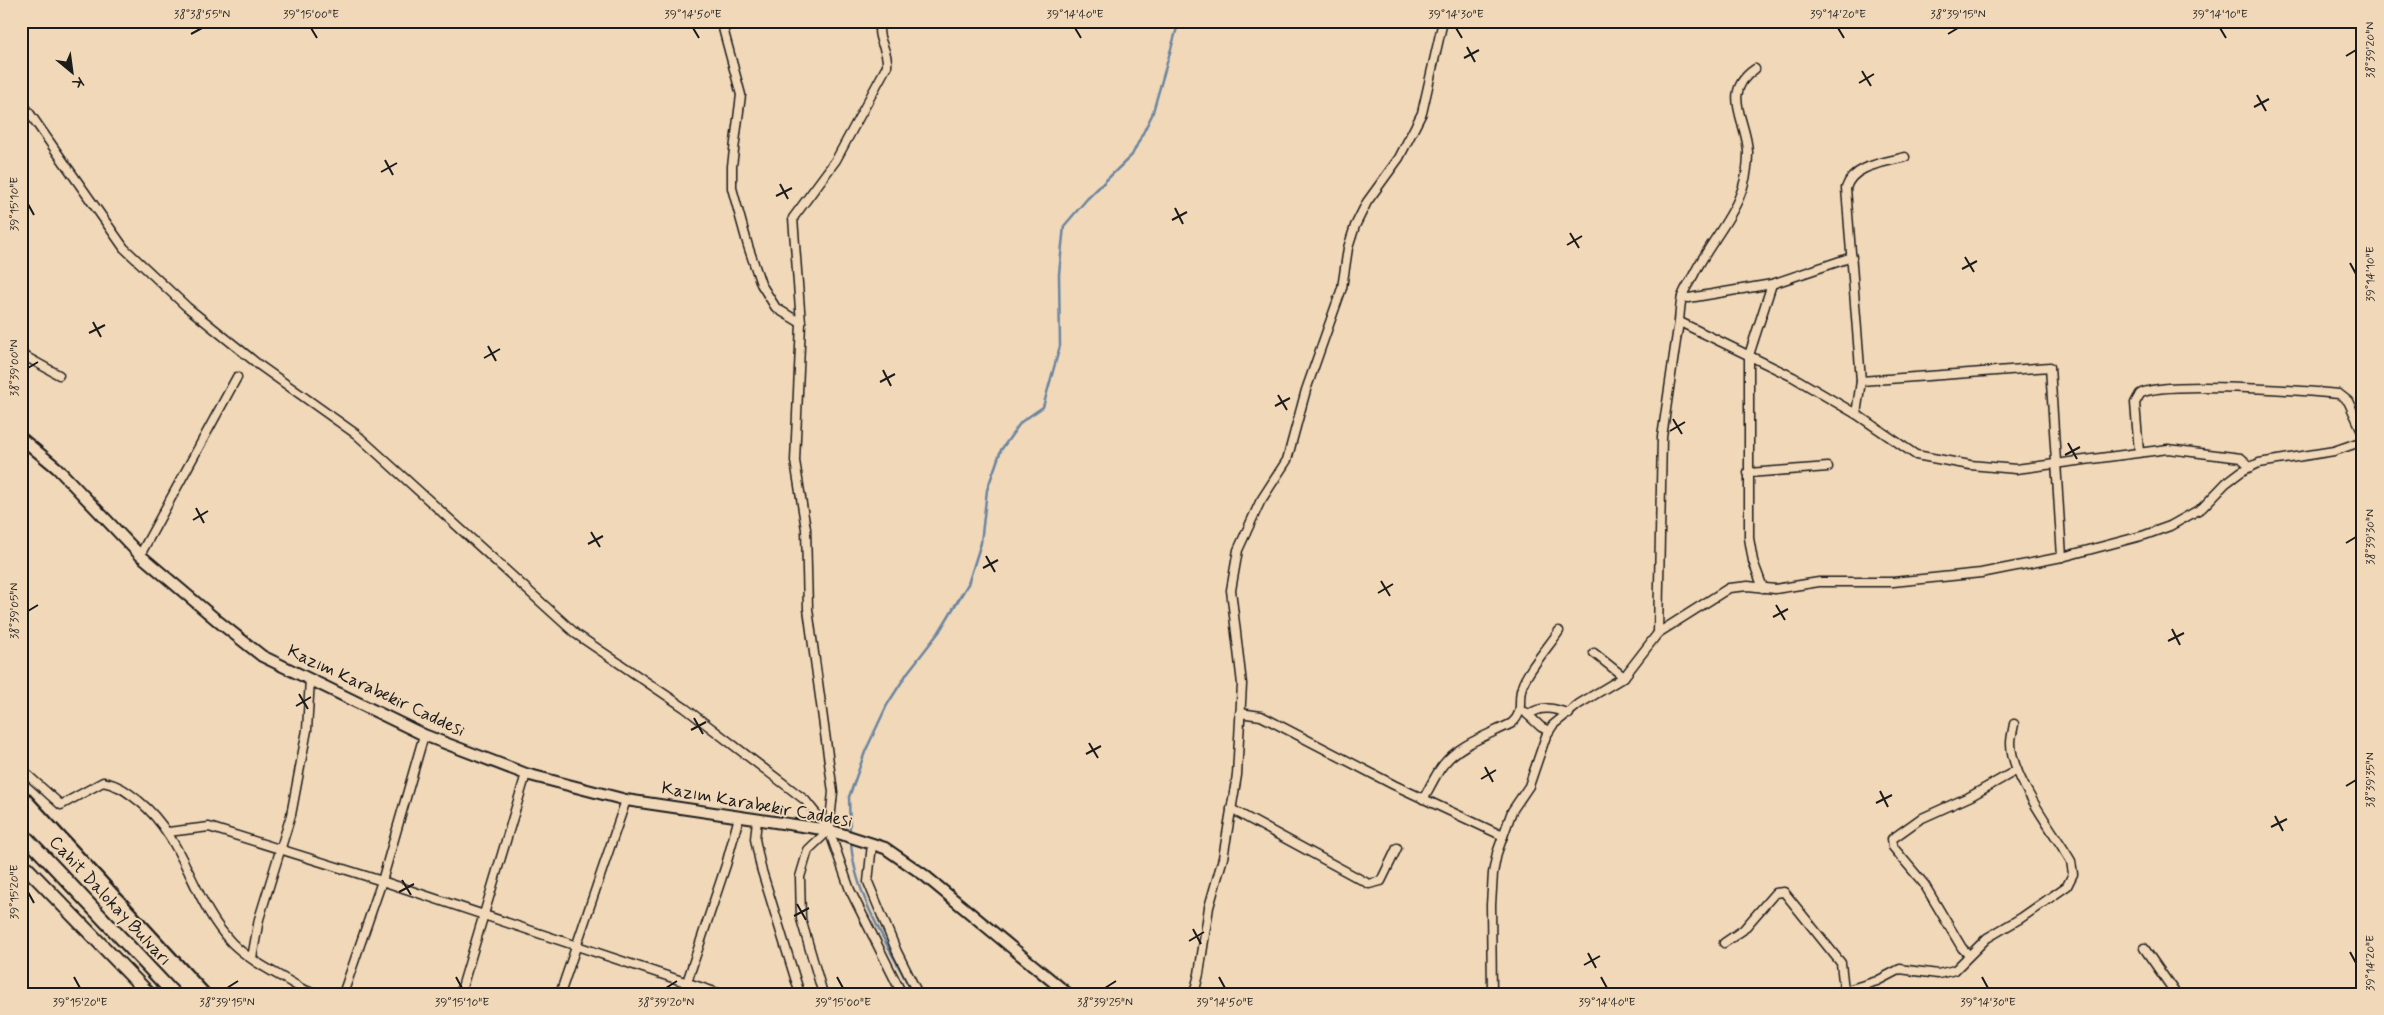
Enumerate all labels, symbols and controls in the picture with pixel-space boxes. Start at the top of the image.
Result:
text: 38°38'55"N [174,7,230,23]
text: 39°15'00"E [283,7,339,23]
text: 39°14'50"E [664,7,722,23]
text: 39°14'40"E [1046,7,1104,23]
text: 39°14'30"E [1428,7,1484,23]
text: 39°14'20"E [1810,7,1866,23]
text: 38°39'15"N [1930,7,1986,23]
text: 39°14'10"E [2192,7,2248,23]
text: 38°39'20"N [2363,22,2379,78]
north arrow [48,48,98,98]
text: K [68,72,86,93]
text: 39°15'10"E [7,177,23,231]
text: 39°14'10"E [2363,246,2379,302]
text: 38°39'00"N [7,339,23,397]
text: 38°39'30"N [2363,509,2379,565]
text: 38°39'05"N [7,583,23,639]
street label: Kazım Karabekir Caddesi [283,639,469,743]
text: 38°39'35"N [2363,752,2379,808]
street label: Kazım Karabekir Caddesi [660,776,854,834]
street label: Cahit Dalokay Bulvarı [43,831,177,971]
text: 39°15'20"E [7,864,23,920]
text: 39°14'20"E [2363,935,2379,991]
text: 39°15'20"E [52,995,108,1011]
text: 38°39'15"N [199,995,255,1011]
text: 39°15'10"E [435,995,489,1011]
text: 38°39'20"N [638,995,694,1011]
text: 39°15'00"E [815,995,871,1011]
text: 38°39'25"N [1077,995,1133,1011]
text: 39°14'50"E [1196,995,1254,1011]
text: 39°14'40"E [1578,995,1636,1011]
text: 39°14'30"E [1960,995,2016,1011]

